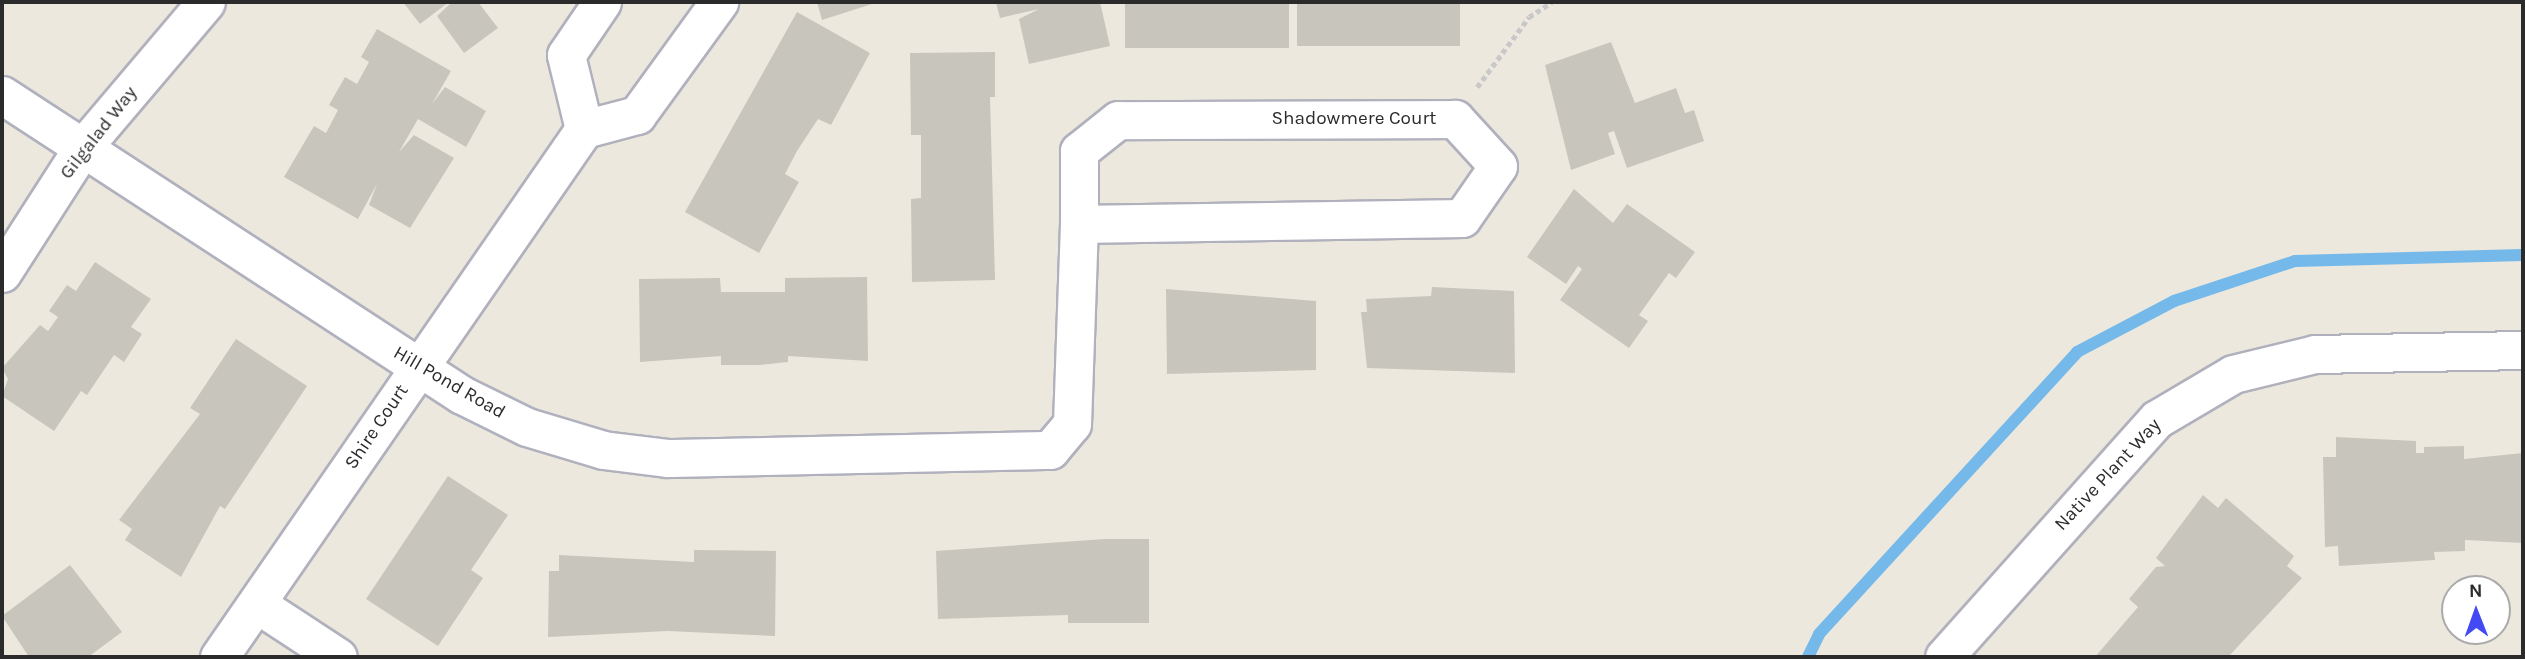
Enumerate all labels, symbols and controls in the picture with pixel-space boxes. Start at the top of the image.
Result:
street label: Gilgalad Way [56,82,142,184]
street label: Shadowmere Court [1271,108,1437,130]
street label: Hill Pond Road [389,342,509,424]
street label: Shire Court [340,380,414,474]
street label: Native Plant Way [2050,414,2166,536]
north arrow [2441,575,2511,645]
text: N [2469,580,2483,602]

